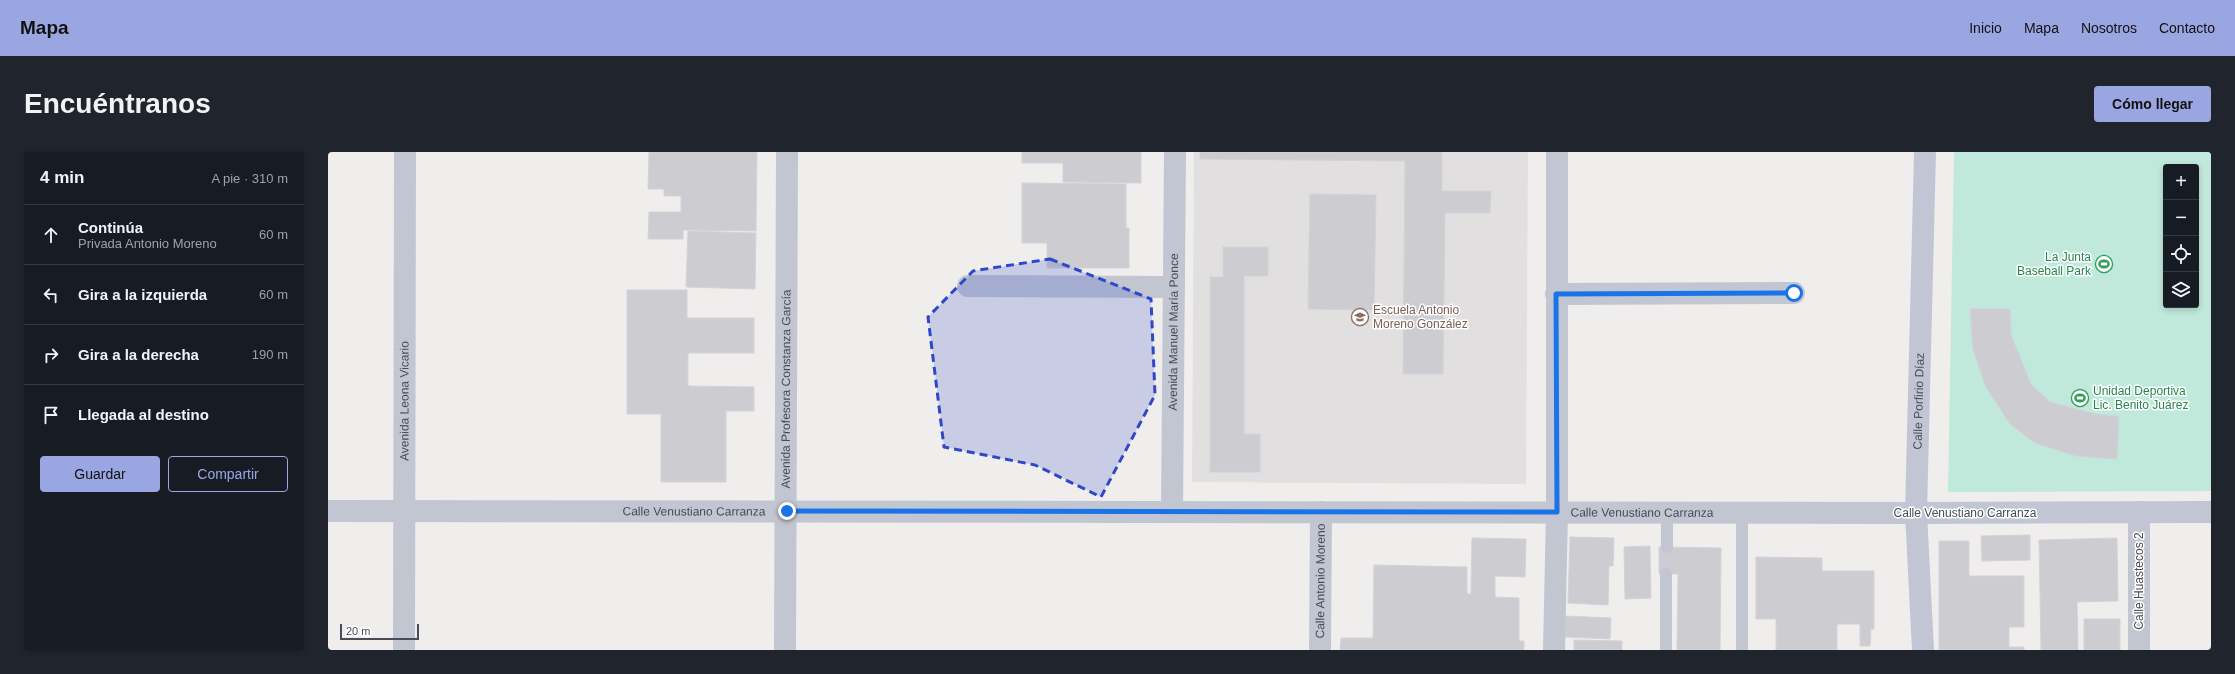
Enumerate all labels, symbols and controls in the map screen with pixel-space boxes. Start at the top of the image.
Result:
text: Mapa [20,17,69,38]
text: Inicio [1969,20,2002,36]
text: Mapa [2024,20,2059,36]
text: Nosotros [2081,20,2137,36]
text: Contacto [2159,20,2215,36]
button: Cómo llegar [2094,86,2211,122]
text: Encuéntranos [24,88,211,119]
map controls [2163,164,2199,308]
button: + [2163,164,2199,200]
text: 4 min [40,168,84,187]
text: A pie · 310 m [211,171,288,186]
button: − [2163,200,2199,236]
text: Continúa [78,219,143,236]
icon: ahead [40,224,62,246]
text: 60 m [259,227,288,242]
text: Privada Antonio Moreno [78,236,217,251]
button: locate [2163,236,2199,272]
place label: La Junta Baseball Park [2017,250,2092,278]
street label: Avenida Manuel María Ponce [1166,253,1181,411]
sports icon: La Junta Baseball Park [2094,254,2114,274]
button: layers [2163,272,2199,308]
icon: left [40,284,62,306]
route start [1785,284,1803,302]
text: Gira a la izquierda [78,286,207,303]
text: 60 m [259,287,288,302]
street label: Avenida Profesora Constanza García [779,289,793,488]
place label: Escuela Antonio Moreno González [1373,303,1468,331]
school or university icon: Escuela Antonio Moreno González [1350,307,1370,327]
street label: Avenida Leona Vicario [397,341,412,461]
icon: right [40,344,62,366]
text: Gira a la derecha [78,346,199,363]
text: 190 m [252,347,288,362]
street label: Calle Porfirio Díaz [1911,353,1927,450]
place label: Unidad Deportiva Lic. Benito Juárez [2093,384,2188,412]
sports icon: Unidad Deportiva Lic. Benito Juárez [2070,388,2090,408]
icon: arrive [40,404,62,426]
text: Llegada al destino [78,406,209,423]
button: Guardar [40,456,160,492]
button: Compartir [168,456,288,492]
route end [778,502,796,520]
street label: Calle Venustiano Carranza [622,504,766,519]
street label: Calle Venustiano Carranza [1570,506,1714,520]
street label: Calle Venustiano Carranza [1894,506,2037,520]
street label: Calle Antonio Moreno [1313,523,1328,639]
street label: Calle Huastecos 2 [2132,532,2146,630]
scale bar [340,622,419,641]
text: 20 m [346,625,370,637]

